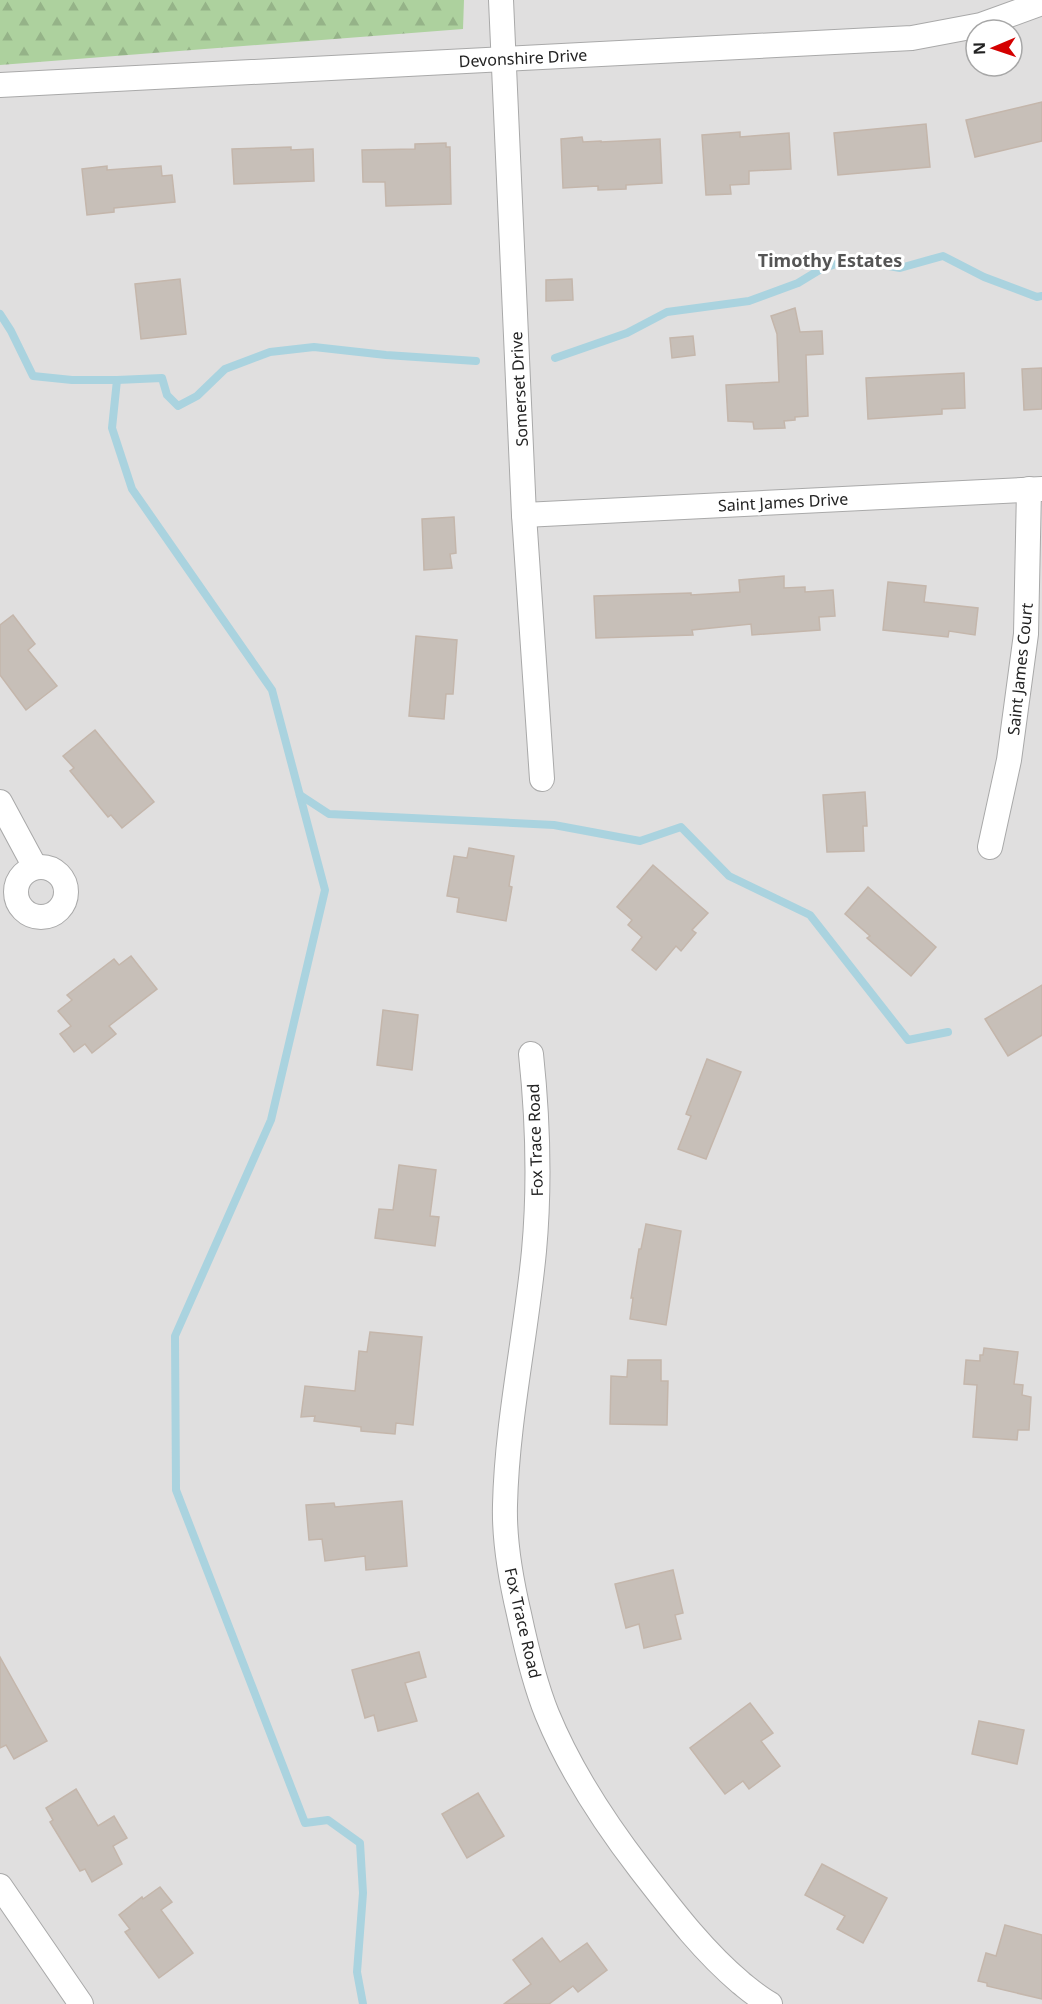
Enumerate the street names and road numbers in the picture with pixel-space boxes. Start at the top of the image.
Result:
street label: Devonshire Drive [458,44,588,72]
street label: Somerset Drive [505,331,533,447]
street label: Saint James Drive [717,488,849,516]
street label: Saint James Court [1002,602,1038,736]
street label: Fox Trace Road [522,1083,548,1197]
street label: Fox Trace Road [500,1565,546,1681]

